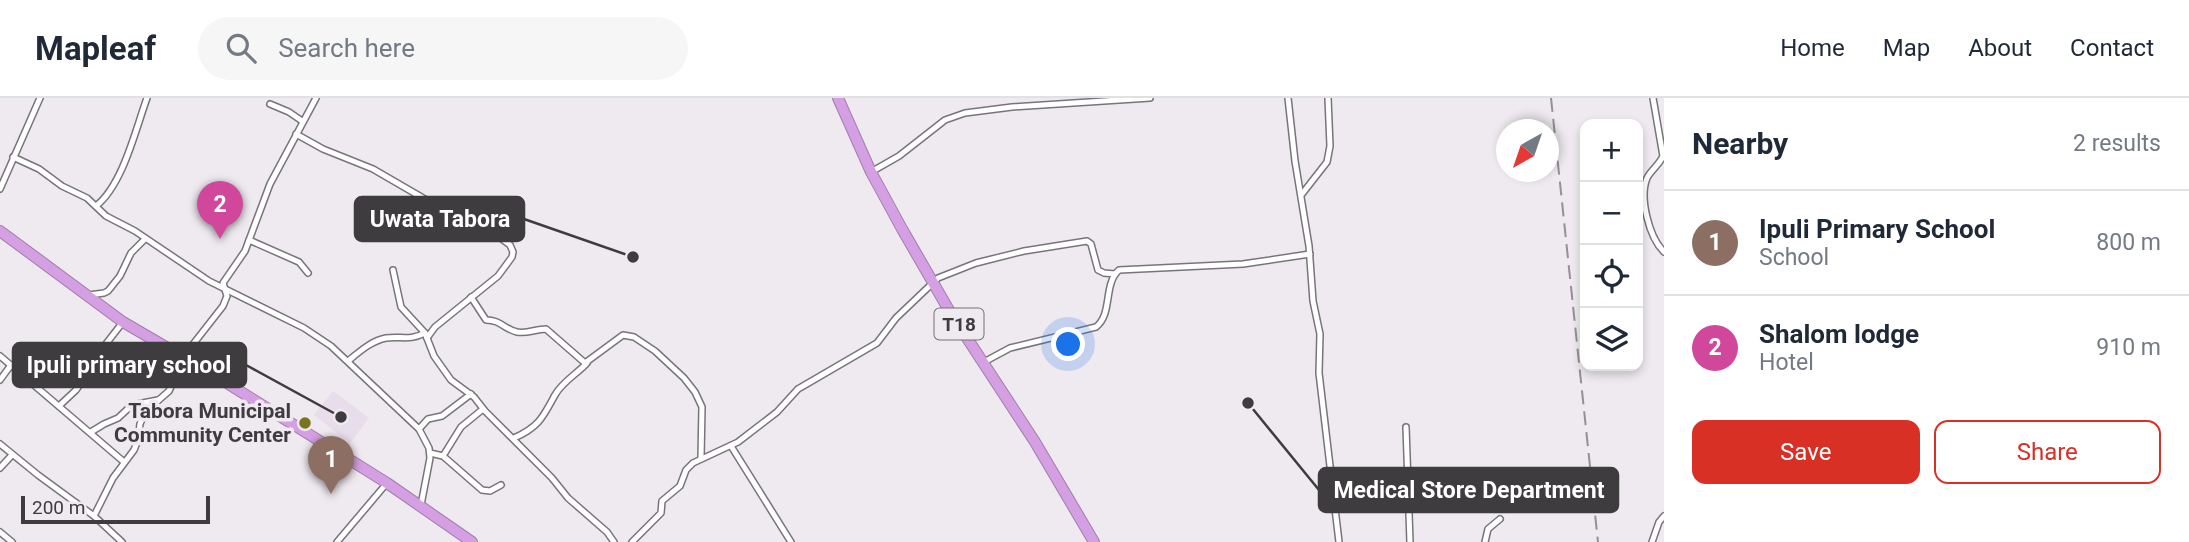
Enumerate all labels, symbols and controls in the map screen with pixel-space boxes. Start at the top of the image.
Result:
search box [198,17,688,80]
text: Mapleaf [35,29,156,68]
icon: search [222,29,260,67]
text: Search here [278,33,415,63]
text: Home [1780,34,1845,62]
text: Map [1883,34,1930,62]
text: About [1968,34,2032,62]
text: Contact [2070,34,2154,62]
north arrow [1496,119,1559,182]
map controls [1580,119,1643,371]
button: + [1580,119,1643,182]
text: Nearby [1692,126,1788,161]
text: 2 results [2073,130,2161,157]
pin: 2 [197,181,243,239]
button: − [1580,182,1643,245]
callout: Uwata Tabora [355,197,524,241]
text: Uwata Tabora [370,206,510,233]
text: Ipuli Primary School [1759,214,1995,244]
text: 1 [1708,229,1722,256]
text: 800 m [2096,229,2161,256]
text: School [1759,244,1829,271]
button: locate [1580,245,1643,308]
road number: T18 [934,308,984,340]
button: layers [1580,308,1643,371]
text: Shalom lodge [1759,319,1919,349]
your location [1051,327,1085,361]
text: 2 [1708,334,1722,361]
text: 910 m [2096,334,2161,361]
callout: Ipuli primary school [13,343,246,387]
text: Hotel [1759,349,1814,376]
text: Ipuli primary school [27,352,231,379]
place label: Tabora Municipal Community Center [114,399,291,447]
marker: Tabora Municipal Community Center [297,415,313,431]
button: Save [1692,420,1920,484]
button: Share [1934,420,2161,484]
pin: 1 [308,436,354,494]
callout: Medical Store Department [1319,468,1618,512]
text: Medical Store Department [1333,477,1605,504]
scale bar [21,493,210,525]
text: 200 m [32,496,85,519]

